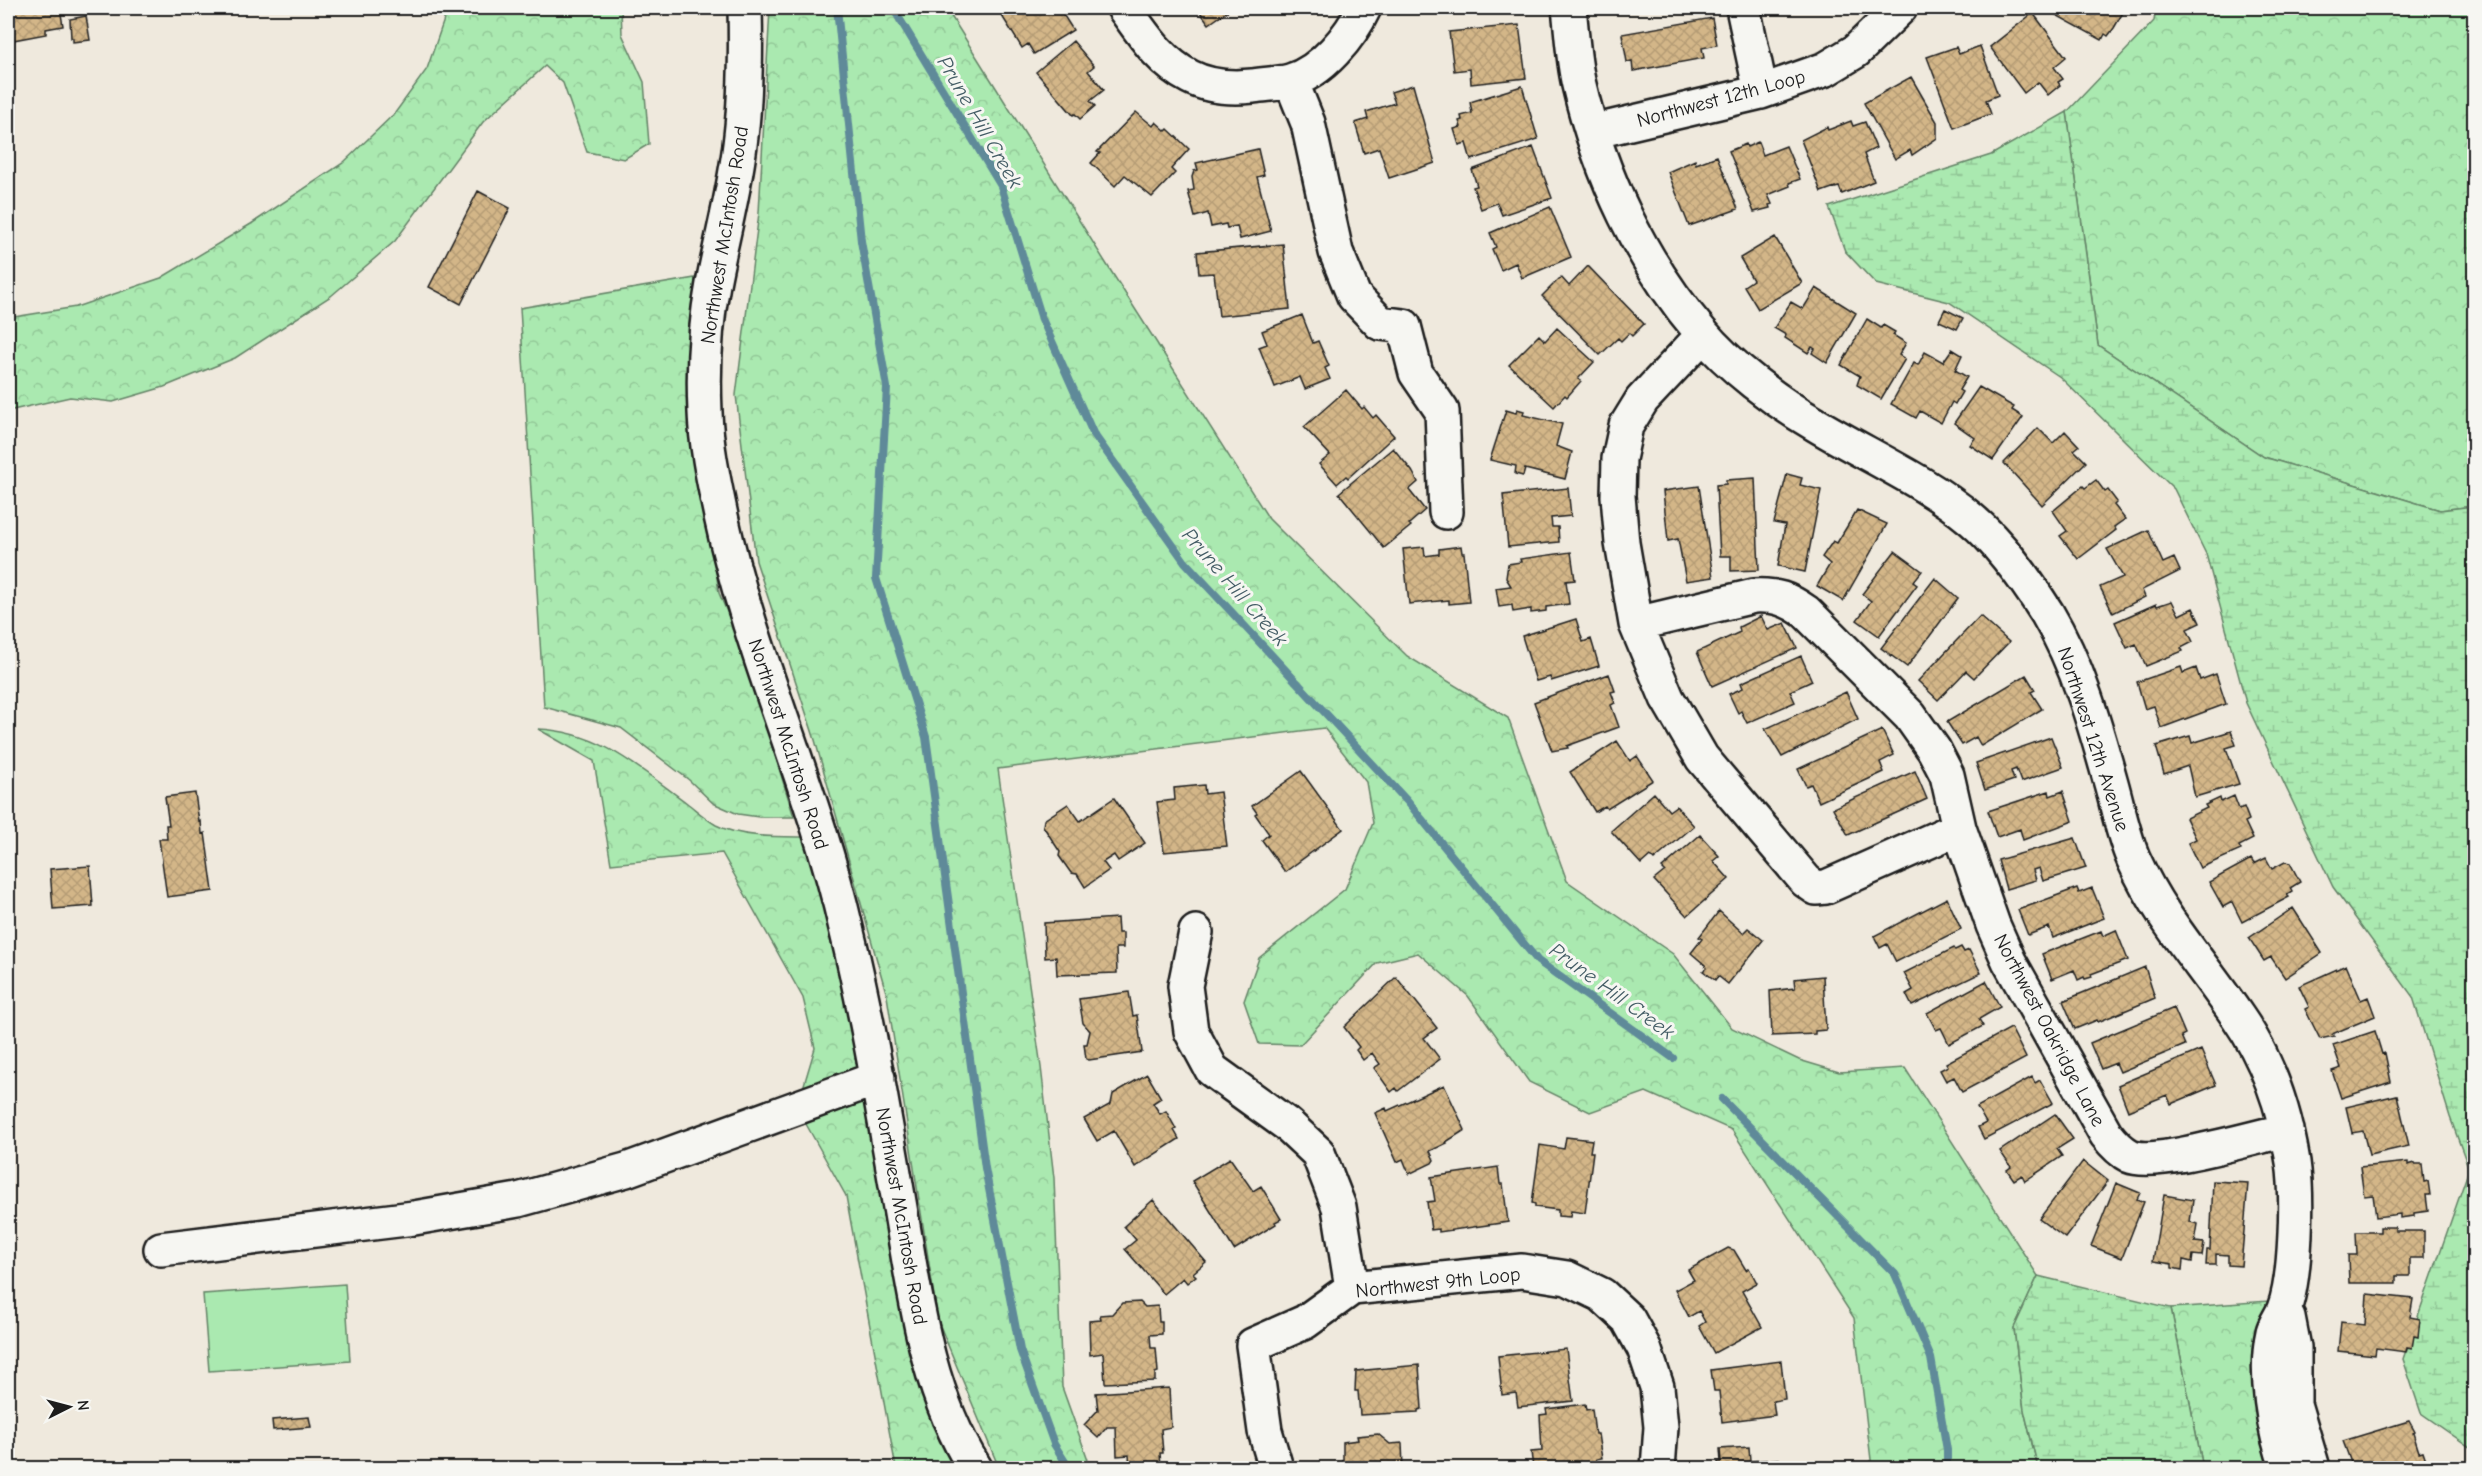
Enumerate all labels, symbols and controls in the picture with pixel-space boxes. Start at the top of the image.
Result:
water label: Prune Hill Creek [933,52,1028,193]
street label: Northwest 12th Loop [1634,65,1808,132]
street label: Northwest McIntosh Road [696,125,753,346]
water label: Prune Hill Creek [1177,523,1293,651]
street label: Northwest McIntosh Road [744,636,833,852]
street label: Northwest 12th Avenue [2053,644,2134,834]
street label: Northwest Oakridge Lane [1989,930,2110,1130]
water label: Prune Hill Creek [1545,938,1680,1045]
street label: Northwest McIntosh Road [871,1106,932,1327]
street label: Northwest 9th Loop [1354,1262,1522,1303]
north arrow [39,1377,99,1437]
text: N [73,1399,92,1412]

